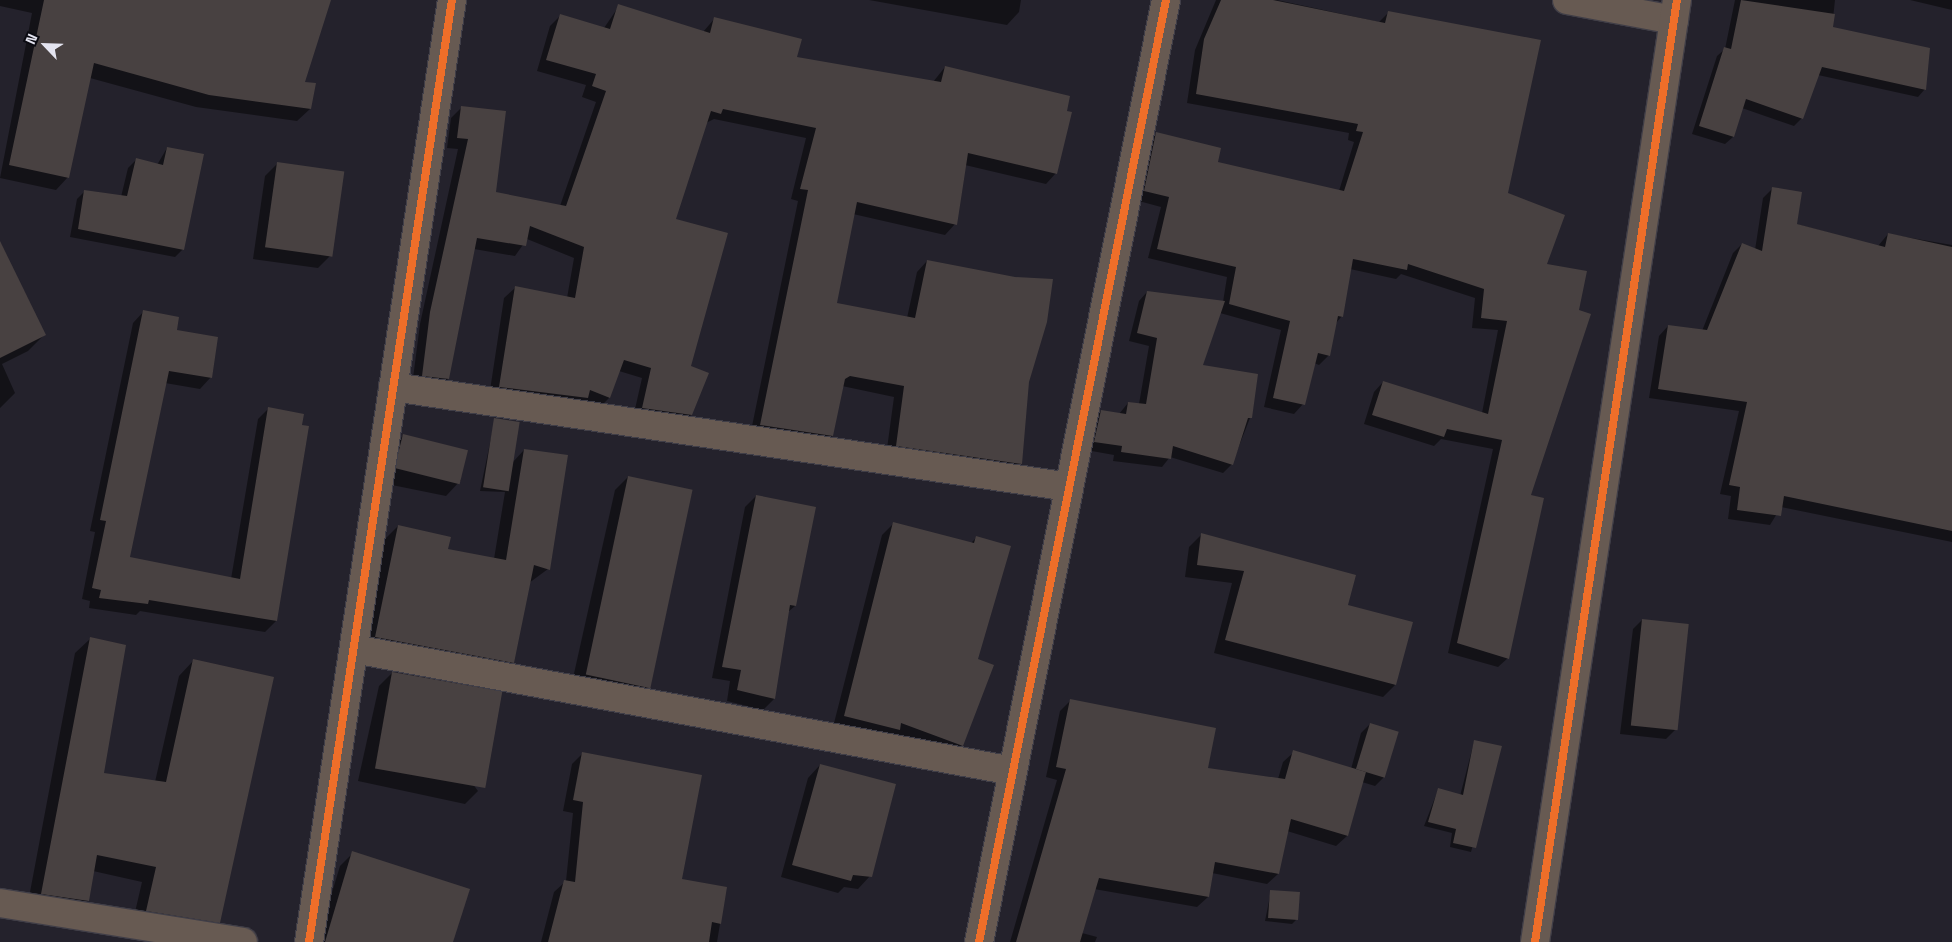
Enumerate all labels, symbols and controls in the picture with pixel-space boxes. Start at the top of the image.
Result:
north arrow [20,20,70,70]
text: N [21,31,41,47]

